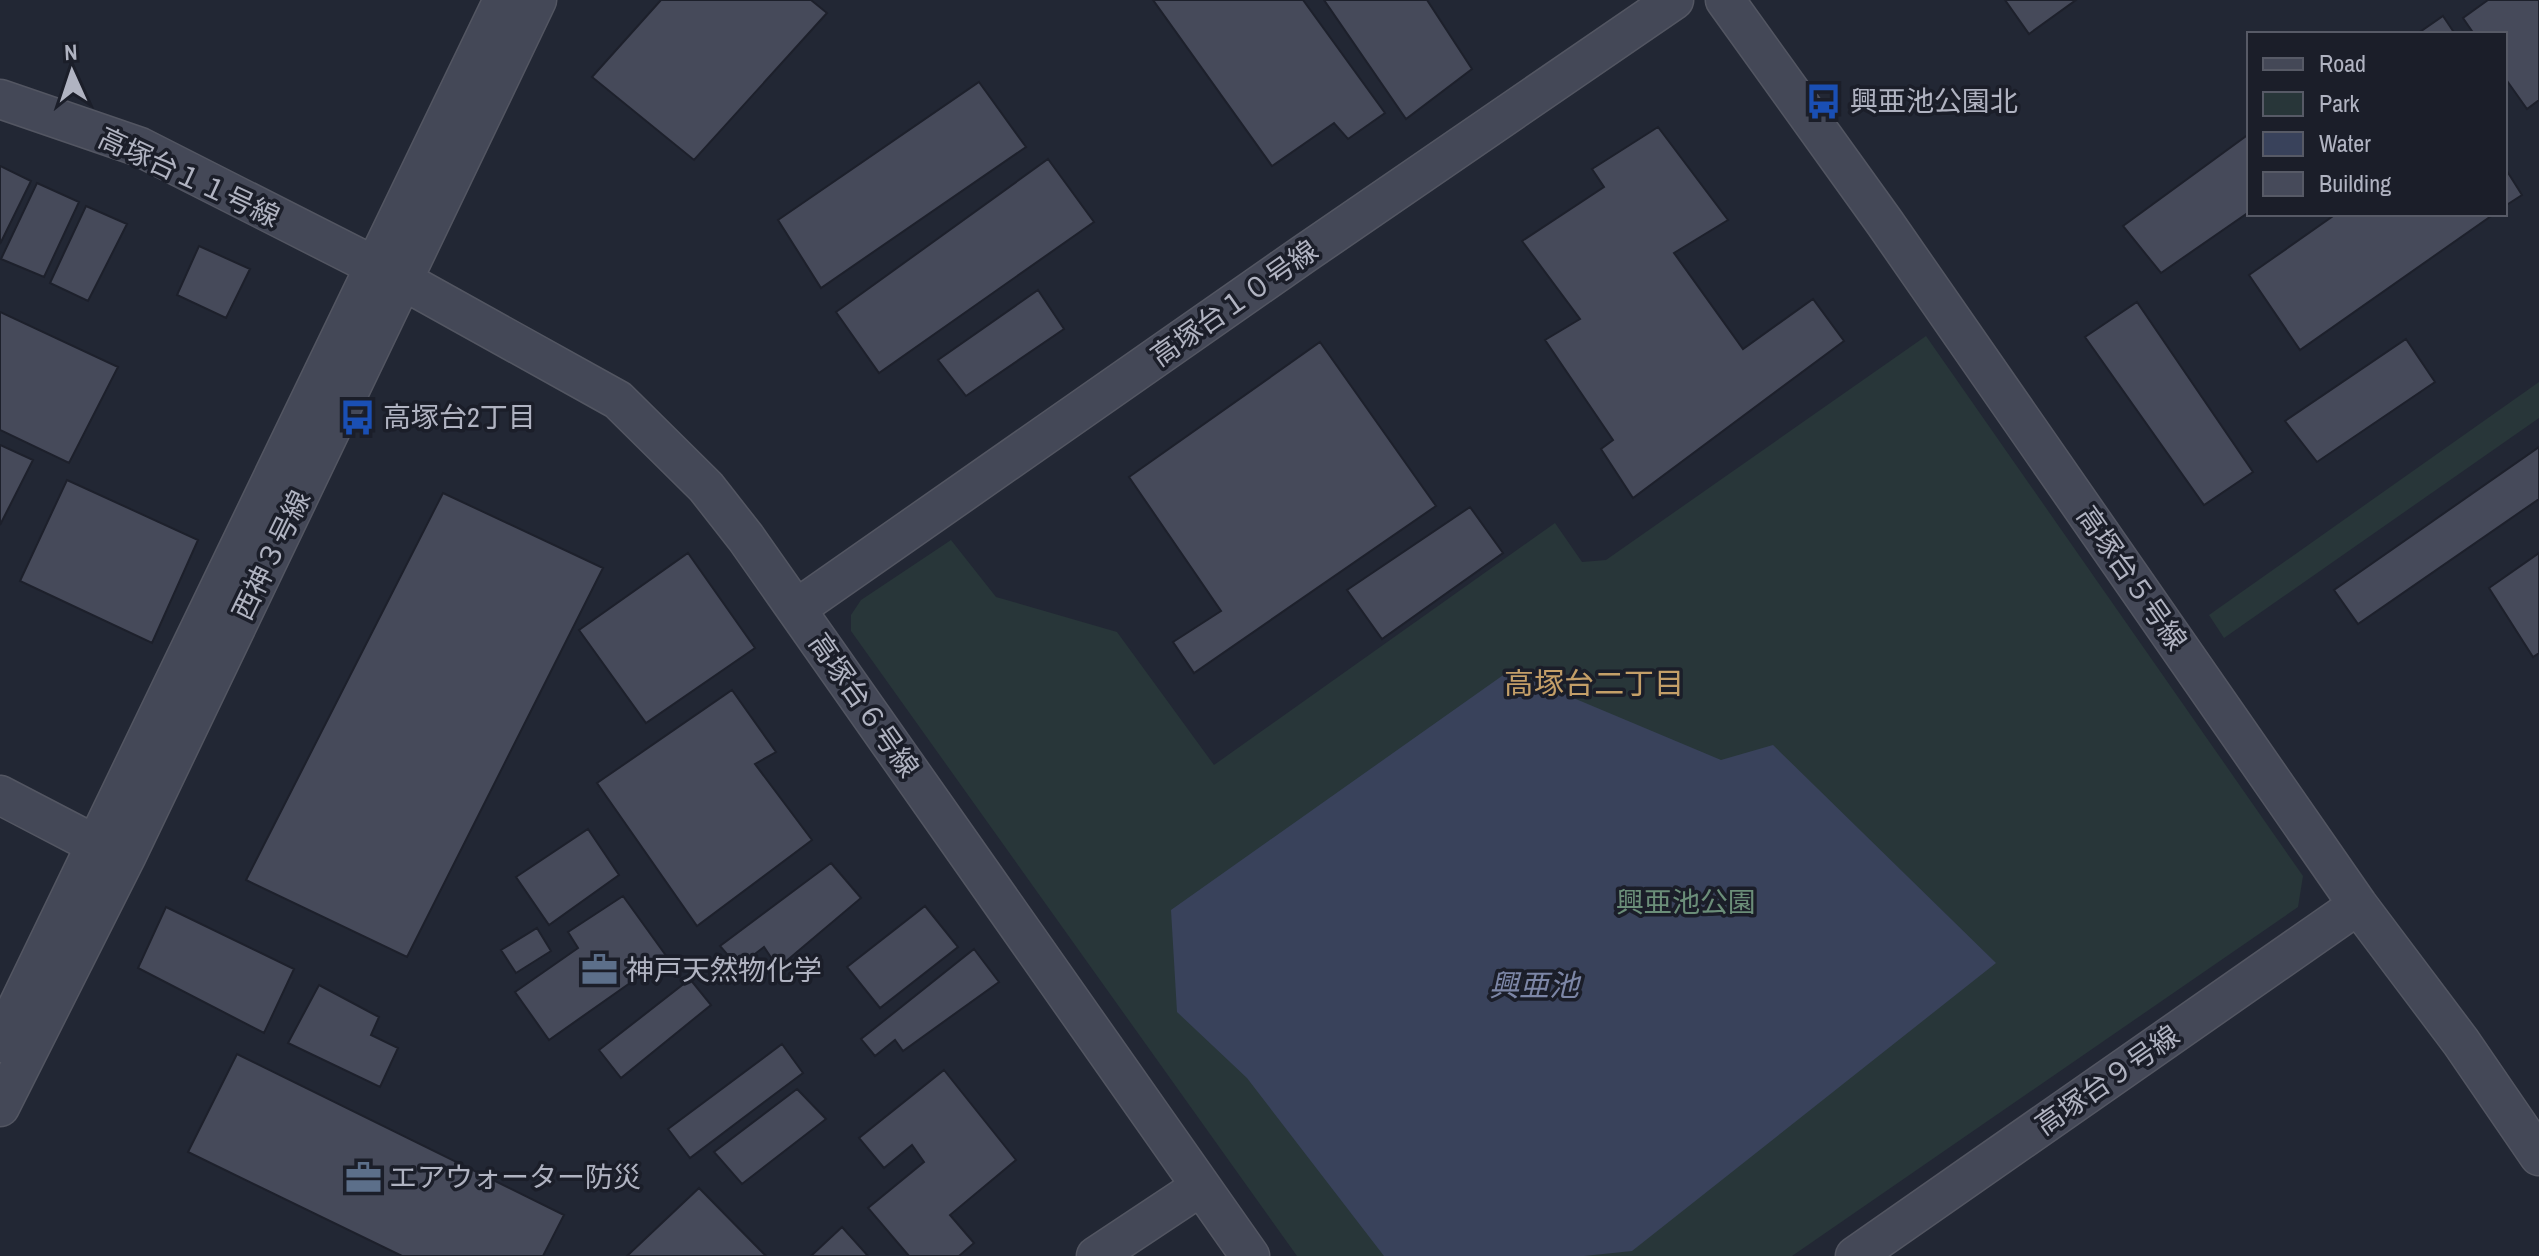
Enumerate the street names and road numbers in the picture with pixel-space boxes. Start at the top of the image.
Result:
street label: 高塚台１１号線 [92,118,286,236]
street label: 高塚台１０号線 [1143,231,1325,375]
street label: 西神３号線 [223,484,319,626]
street label: 高塚台５号線 [2068,498,2196,658]
street label: 高塚台６号線 [800,625,928,785]
street label: 高塚台９号線 [2027,1016,2187,1144]

